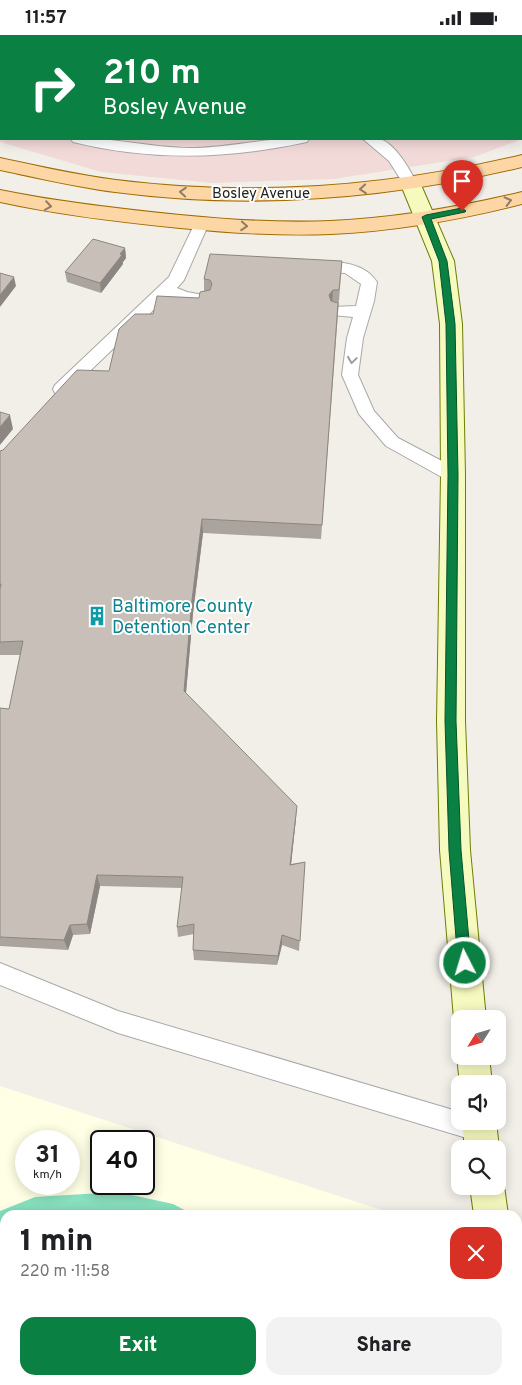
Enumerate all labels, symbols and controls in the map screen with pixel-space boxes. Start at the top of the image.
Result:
text: 11:57 [25,6,67,30]
text: 210 m [103,52,201,96]
icon: right [20,55,85,120]
text: Bosley Avenue [103,95,247,122]
pin [441,160,483,211]
icon: arrive [448,167,476,195]
one-way arrow [359,184,367,195]
street label: Bosley Avenue [212,185,310,204]
one-way arrow [179,186,187,197]
one-way arrow [504,196,512,207]
one-way arrow [43,200,52,210]
one-way arrow [240,220,248,231]
one-way arrow [347,356,358,364]
place label: Baltimore County Detention Center [112,596,253,640]
building icon: Baltimore County Detention Center [86,605,108,627]
position arrow [438,936,490,988]
north arrow [451,1010,506,1065]
map controls [451,1010,506,1195]
button: sound [451,1075,506,1130]
speed limit sign: 40 [90,1130,155,1195]
text: 31 [35,1140,60,1172]
button: search [451,1140,506,1195]
text: km/h [33,1167,62,1183]
text: 1 min [20,1224,93,1261]
button: close [450,1227,502,1279]
text: 220 m · 11:58 [20,1262,110,1282]
button: Exit [20,1317,256,1375]
button: Share [266,1317,502,1375]

